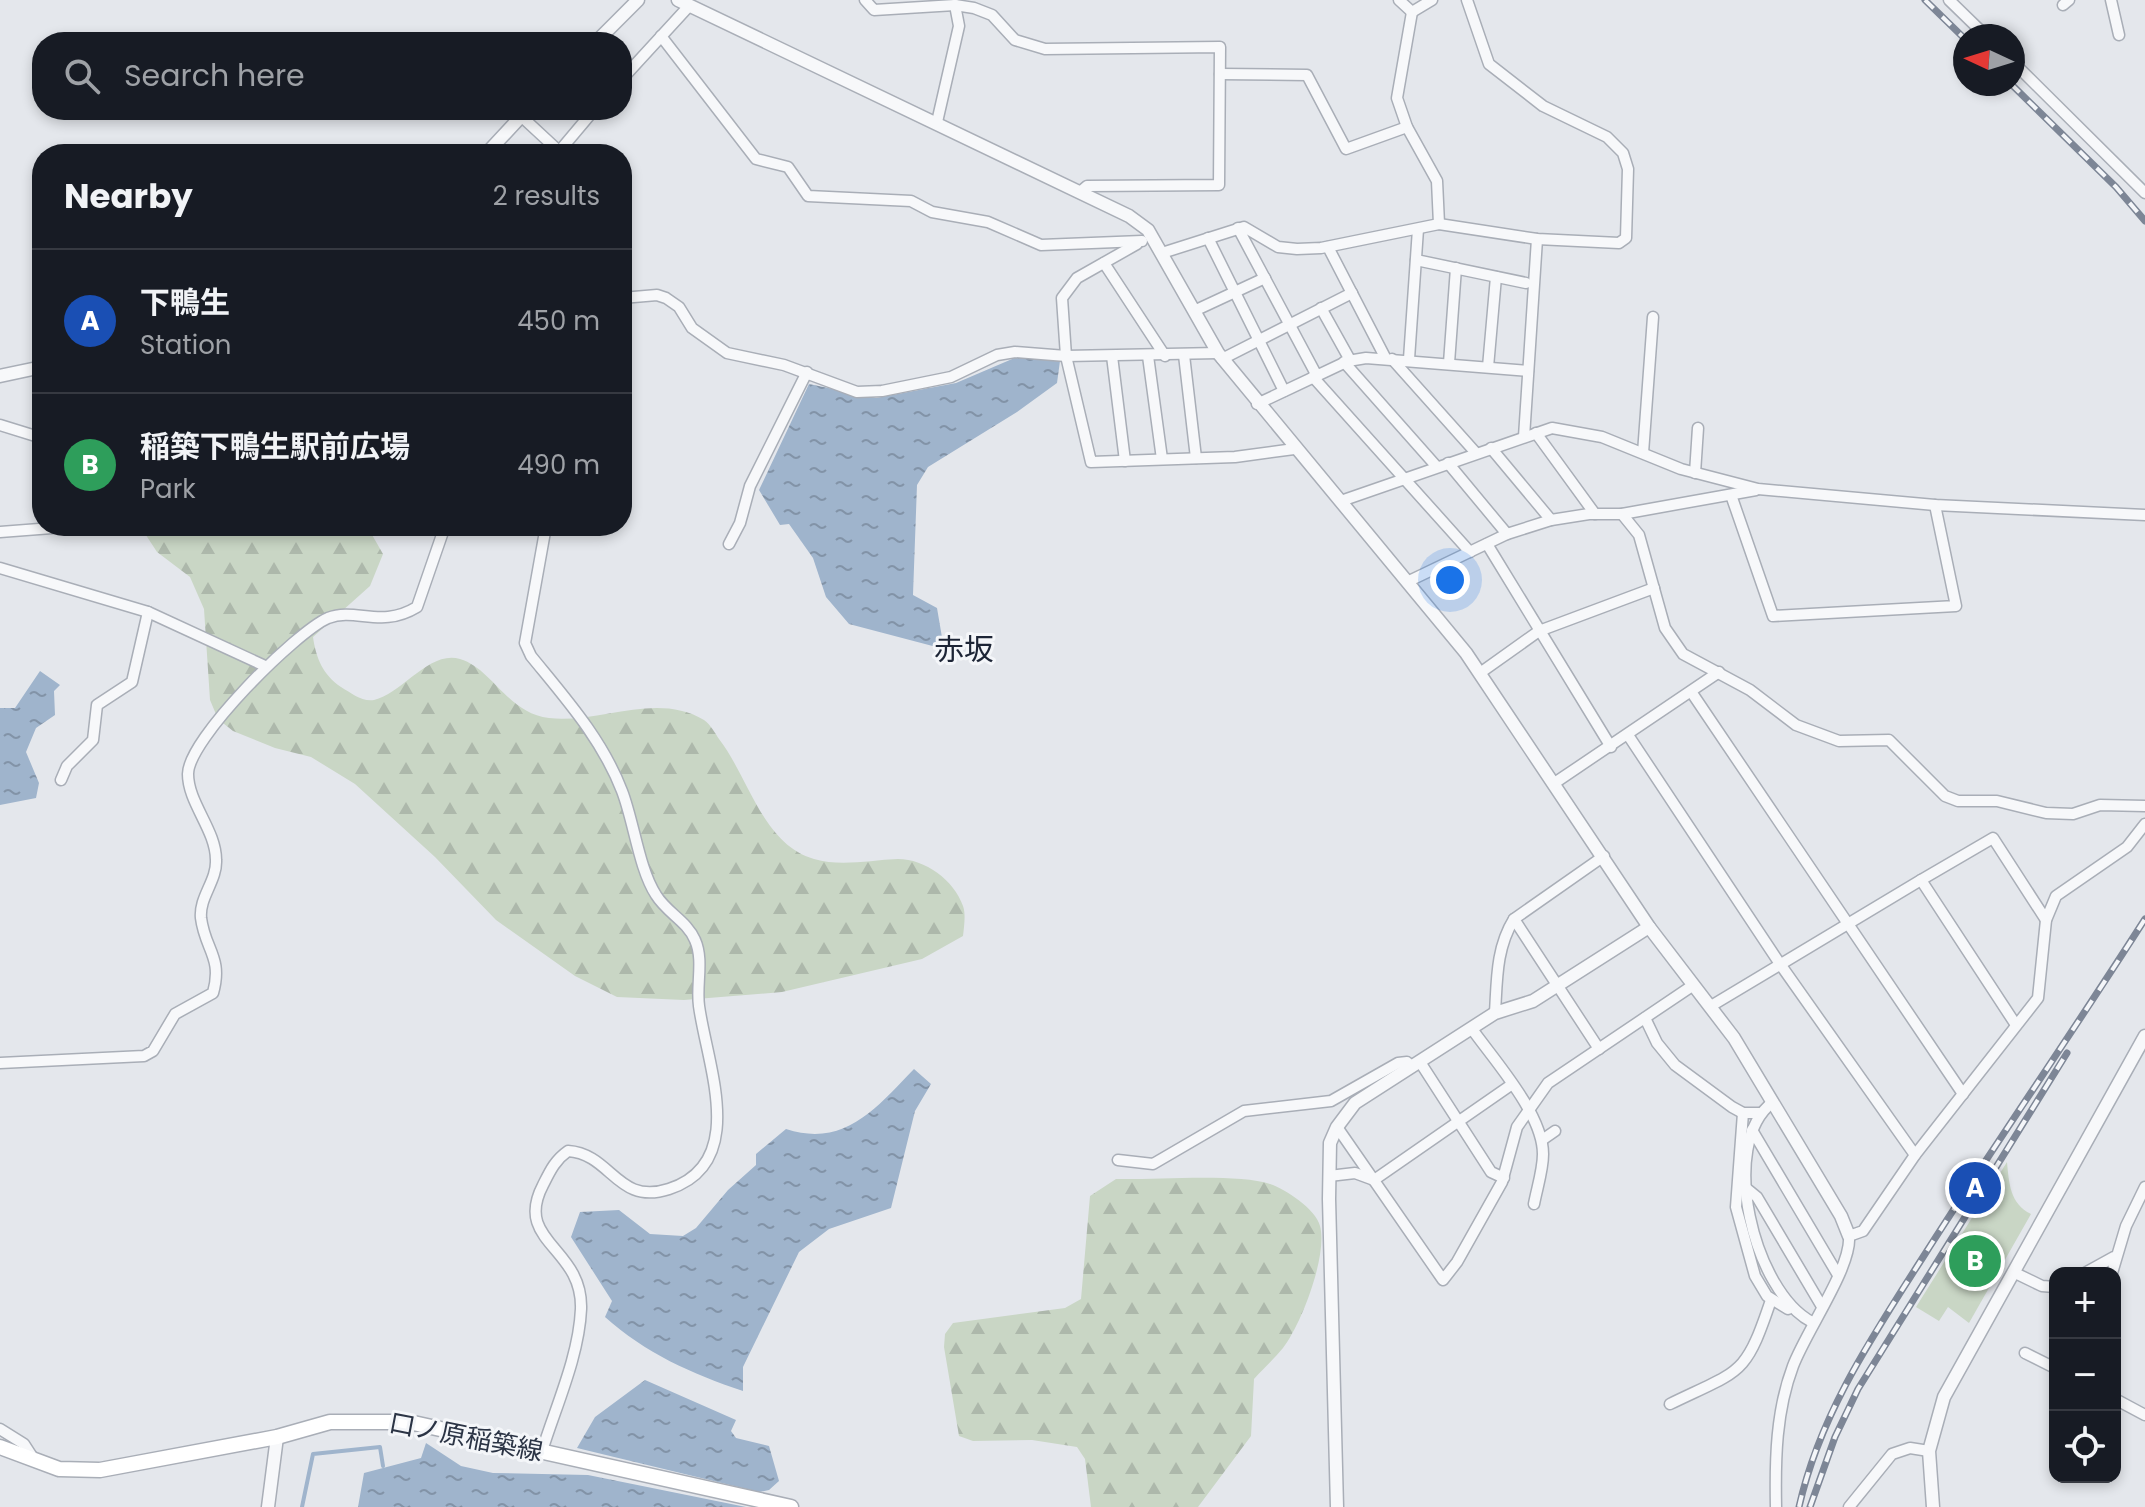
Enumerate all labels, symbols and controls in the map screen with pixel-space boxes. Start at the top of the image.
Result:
north arrow [1953,24,2025,96]
search box [32,32,632,120]
icon: search [60,54,104,98]
text: Search here [124,54,305,97]
text: Nearby [64,172,193,220]
text: 2 results [493,178,600,214]
text: 下鴨生 [140,281,230,324]
text: A [80,303,100,339]
text: 450 m [517,303,600,339]
text: Station [140,327,231,363]
text: 稲築下鴨生駅前広場 [140,425,410,468]
text: B [81,447,99,483]
text: 490 m [517,447,600,483]
text: Park [140,471,196,507]
your location [1430,560,1470,600]
district label: 赤坂 [934,628,994,671]
pin: A [1949,1158,2001,1218]
pin: B [1949,1231,2001,1291]
map controls [2049,1267,2121,1483]
button: + [2049,1267,2121,1339]
button: − [2049,1339,2121,1411]
street label: 口ノ原稲築線 [386,1404,546,1470]
button: locate [2049,1411,2121,1483]

